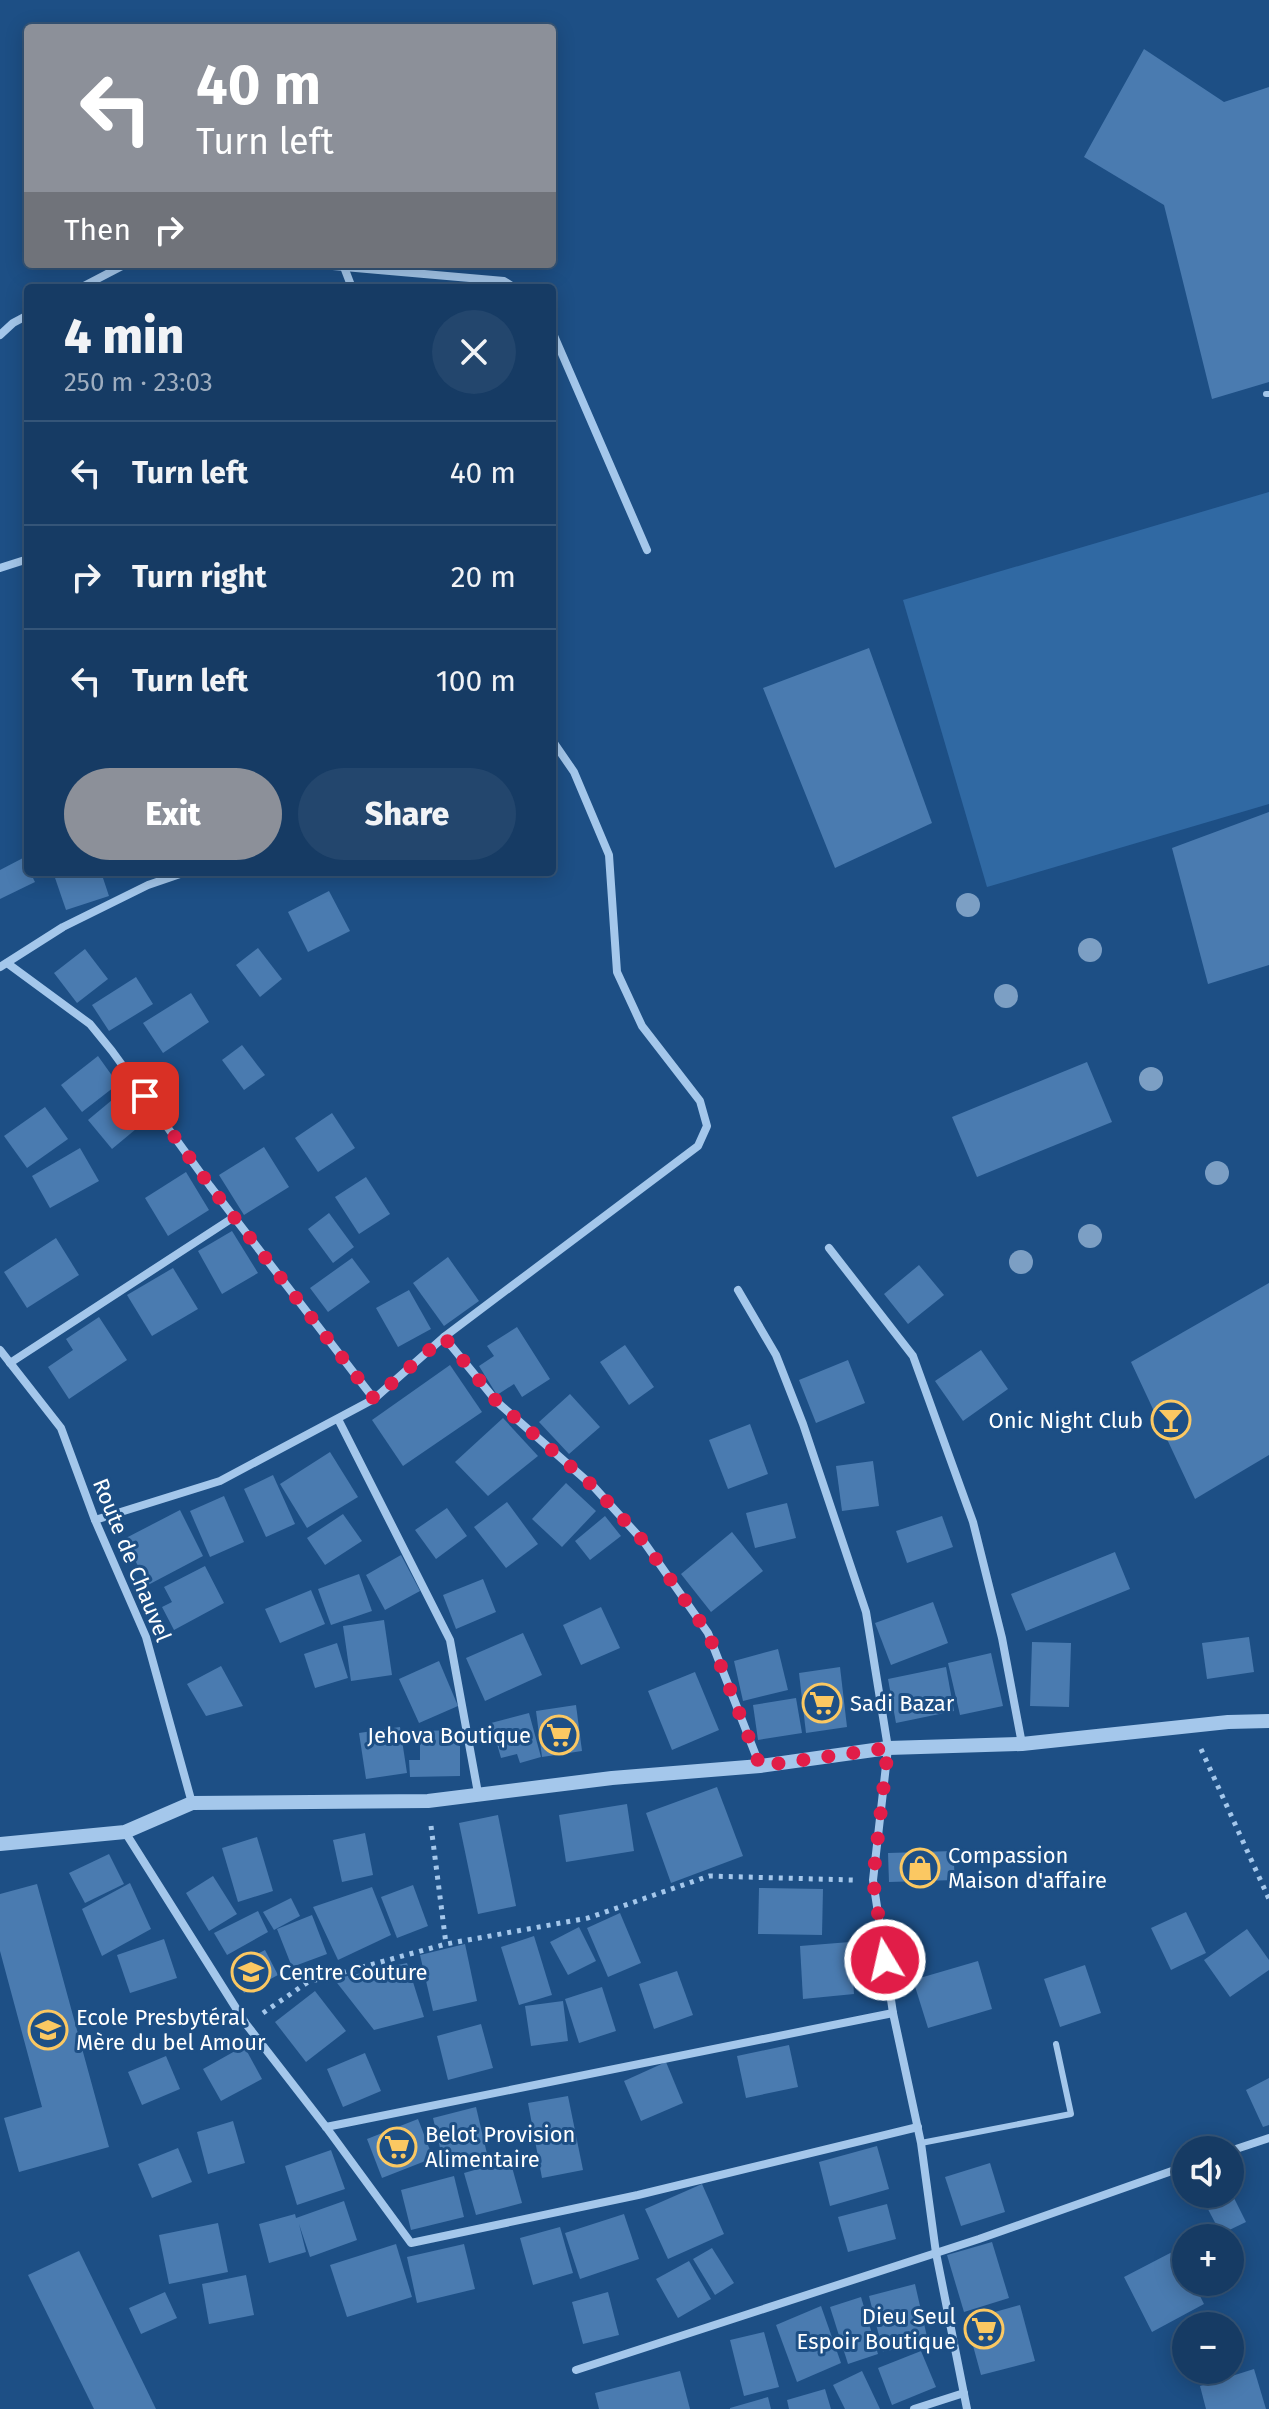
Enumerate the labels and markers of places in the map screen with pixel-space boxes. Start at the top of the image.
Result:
pin [111,1062,179,1130]
bar icon: Onic Night Club [1150,1399,1192,1441]
place label: Onic Night Club [989,1407,1143,1434]
supermarket icon: Sadi Bazar [801,1682,843,1724]
place label: Sadi Bazar [850,1690,955,1717]
supermarket icon: Jehova Boutique [538,1714,580,1756]
place label: Jehova Boutique [367,1722,531,1749]
place label: Compassion Maison d'affaire [948,1842,1107,1894]
shop icon: Compassion Maison d'affaire [899,1847,941,1889]
school or university icon: Centre Couture [230,1951,272,1993]
place label: Centre Couture [279,1959,427,1986]
place label: Ecole Presbytéral Mère du bel Amour [76,2004,266,2056]
school or university icon: Ecole Presbytéral Mère du bel Amour [27,2009,69,2051]
place label: Belot Provision Alimentaire [425,2121,576,2173]
supermarket icon: Belot Provision Alimentaire [376,2126,418,2168]
place label: Dieu Seul Espoir Boutique [796,2303,956,2355]
supermarket icon: Dieu Seul Espoir Boutique [963,2308,1005,2350]

